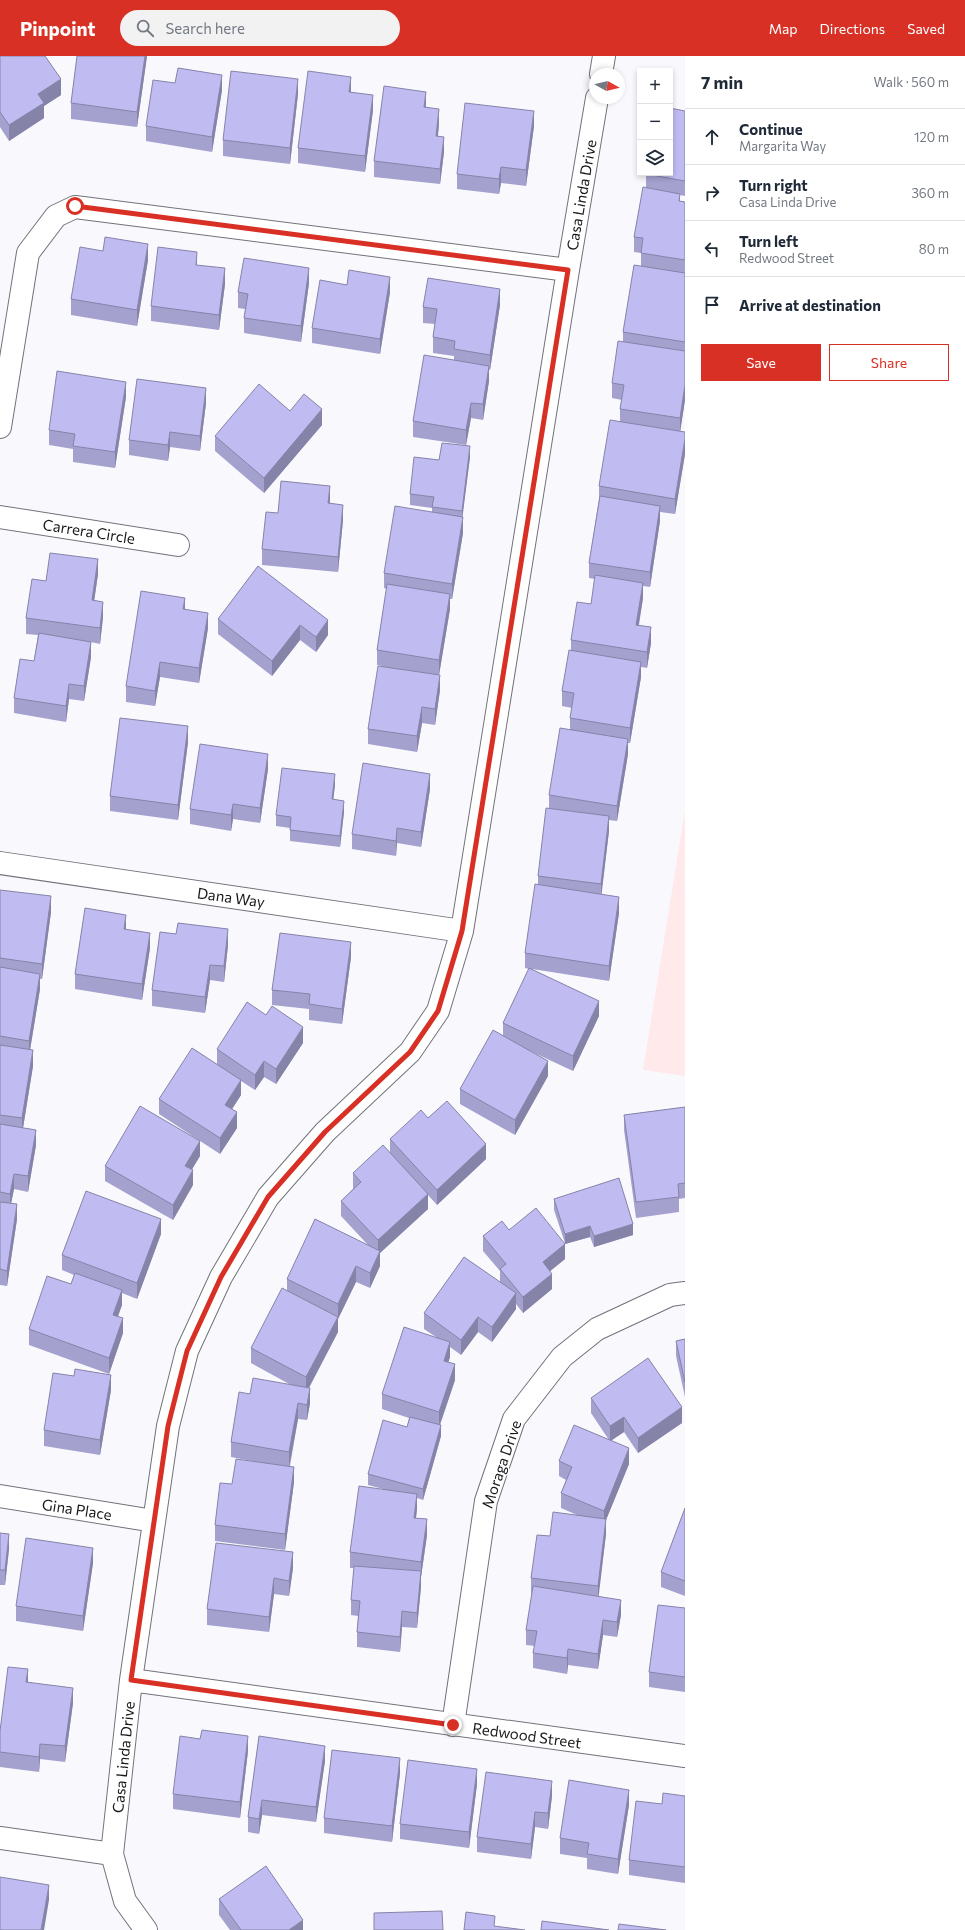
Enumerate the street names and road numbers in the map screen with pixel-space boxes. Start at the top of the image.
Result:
street label: Casa Linda Drive [562,138,600,252]
street label: Carrera Circle [42,515,137,547]
street label: Dana Way [196,883,266,911]
street label: Moraga Drive [478,1418,525,1510]
street label: Gina Place [41,1495,113,1523]
street label: Casa Linda Drive [108,1700,138,1814]
street label: Redwood Street [471,1718,583,1752]

